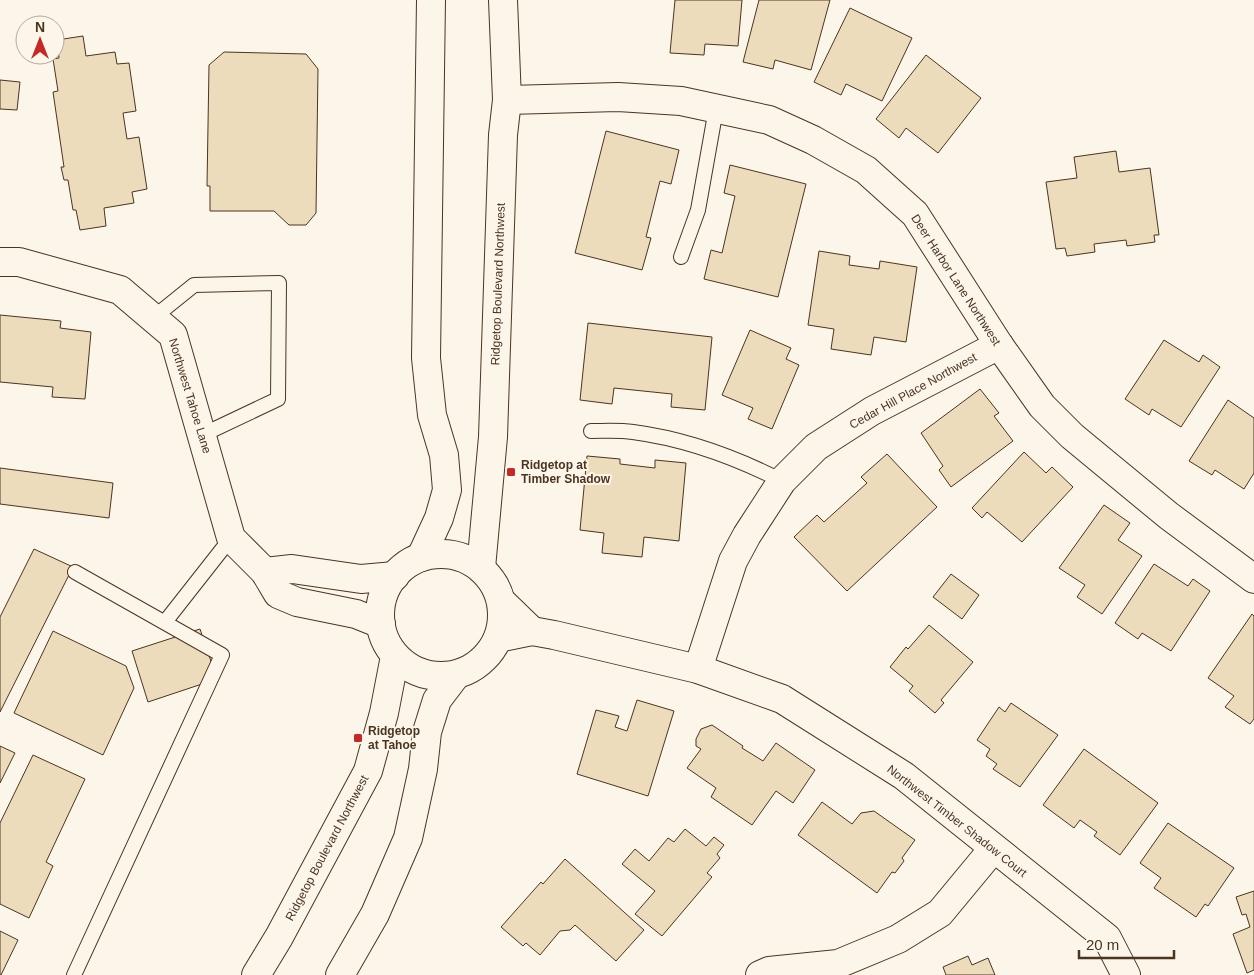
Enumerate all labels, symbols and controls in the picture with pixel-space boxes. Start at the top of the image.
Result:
north arrow [15,15,65,65]
text: N [35,19,45,35]
street label: Ridgetop Boulevard Northwest [488,202,508,366]
street label: Deer Harbor Lane Northwest [908,212,1004,349]
street label: Northwest Tahoe Lane [166,337,214,456]
street label: Cedar Hill Place Northwest [847,350,980,432]
place label: Ridgetop at Timber Shadow [521,458,611,486]
marker: Ridgetop at Timber Shadow [505,466,517,478]
place label: Ridgetop at Tahoe [368,724,420,752]
marker: Ridgetop at Tahoe [352,732,364,744]
street label: Northwest Timber Shadow Court [884,762,1030,880]
street label: Ridgetop Boulevard Northwest [283,772,372,923]
scale bar [1079,928,1174,960]
text: 20 m [1086,936,1119,953]

